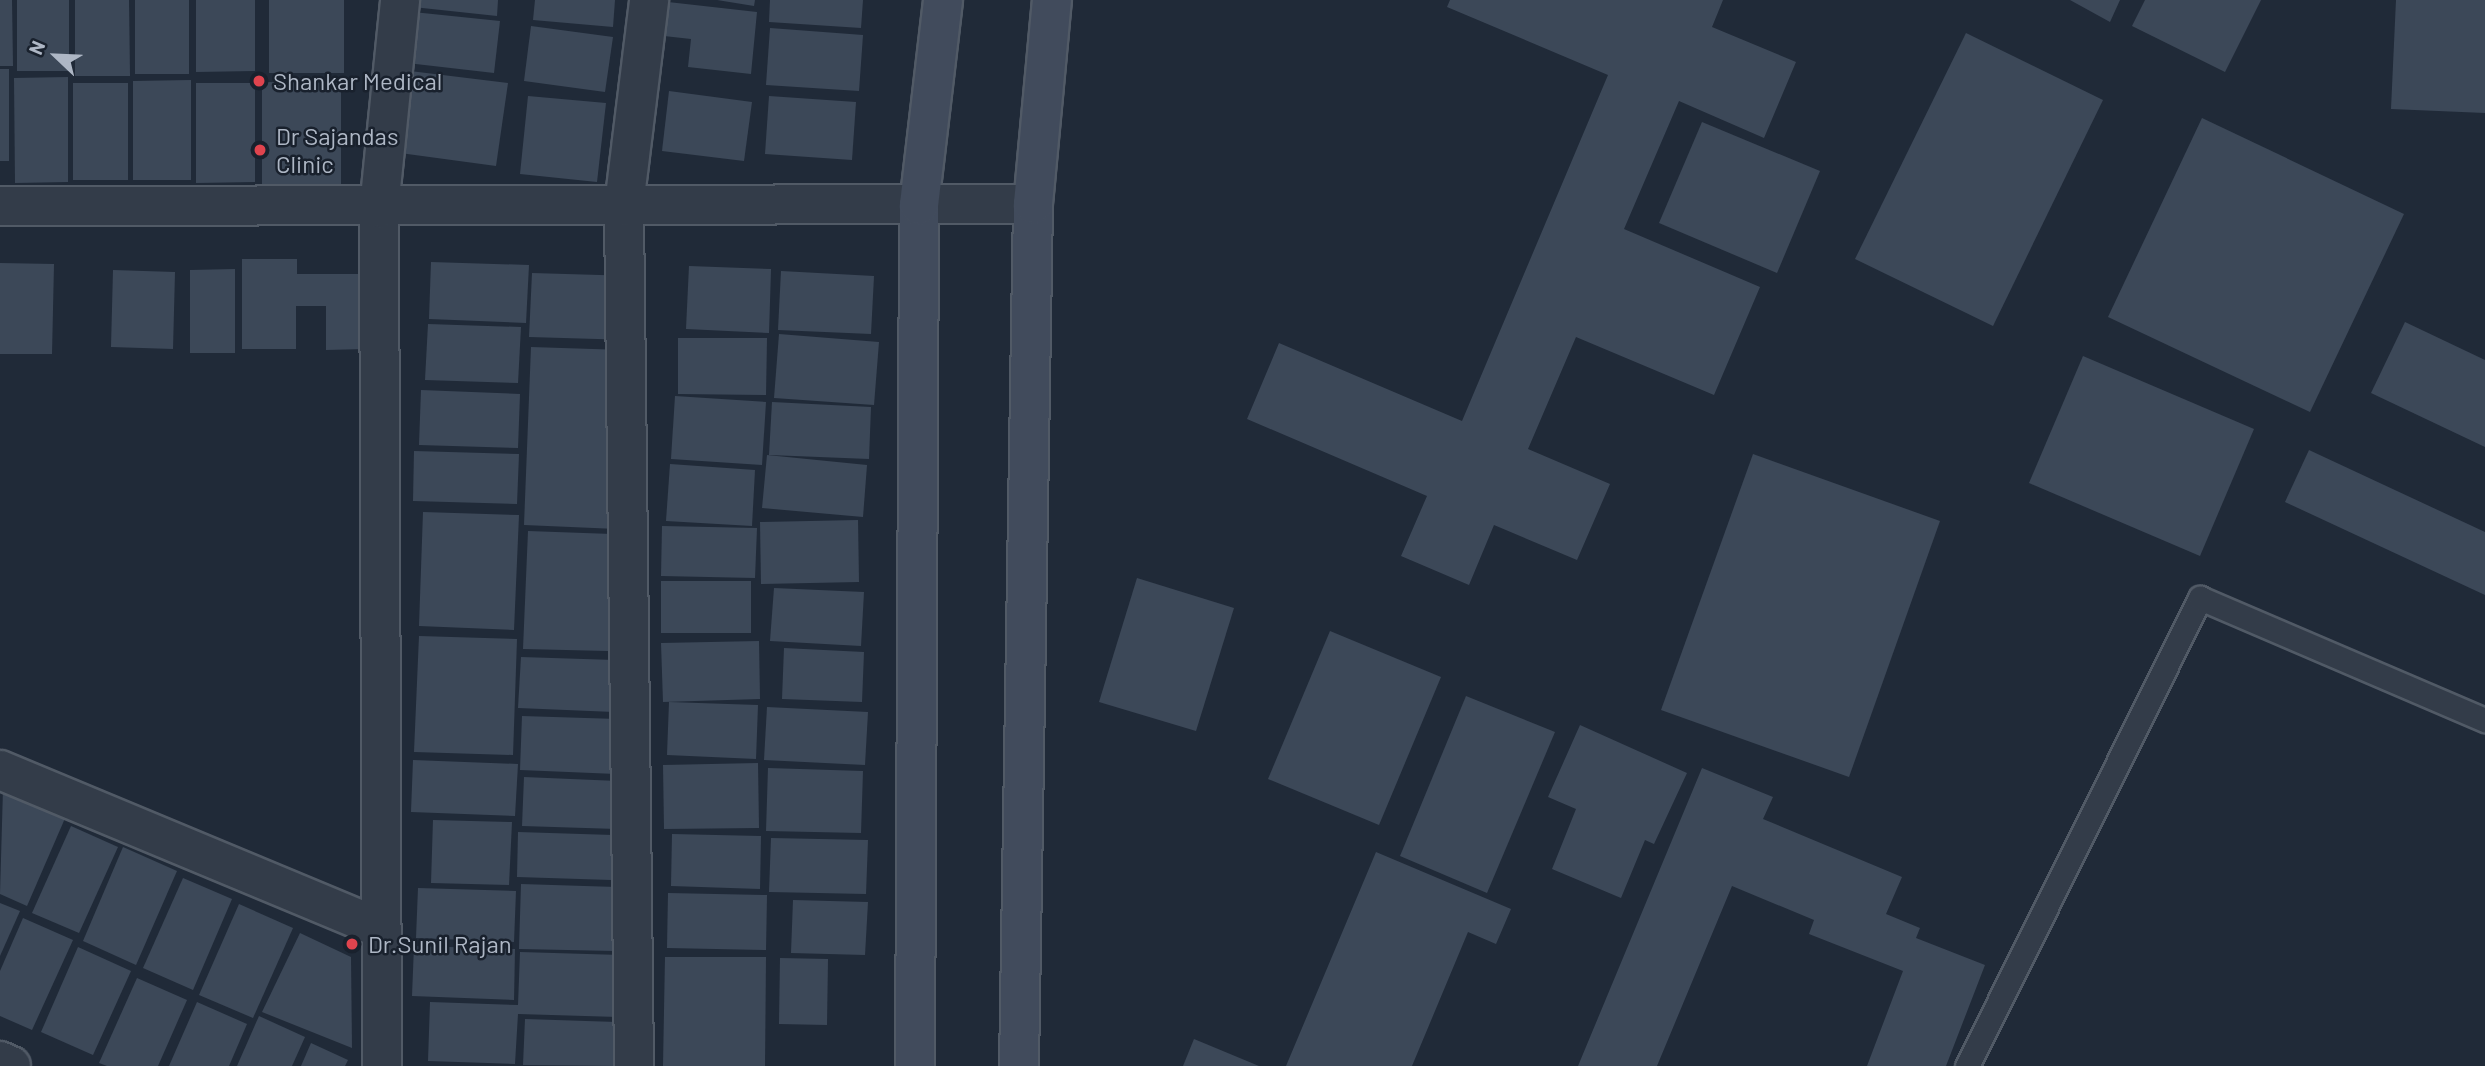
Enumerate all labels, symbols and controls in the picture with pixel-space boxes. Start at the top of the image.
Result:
north arrow [21,21,91,91]
text: N [23,37,49,58]
place label: Shankar Medical [273,67,442,95]
marker: Shankar Medical [251,73,267,89]
place label: Dr Sajandas Clinic [276,122,398,178]
marker: Dr Sajandas Clinic [250,140,270,160]
place label: Dr.Sunil Rajan [368,930,512,958]
marker: Dr.Sunil Rajan [342,934,362,954]

